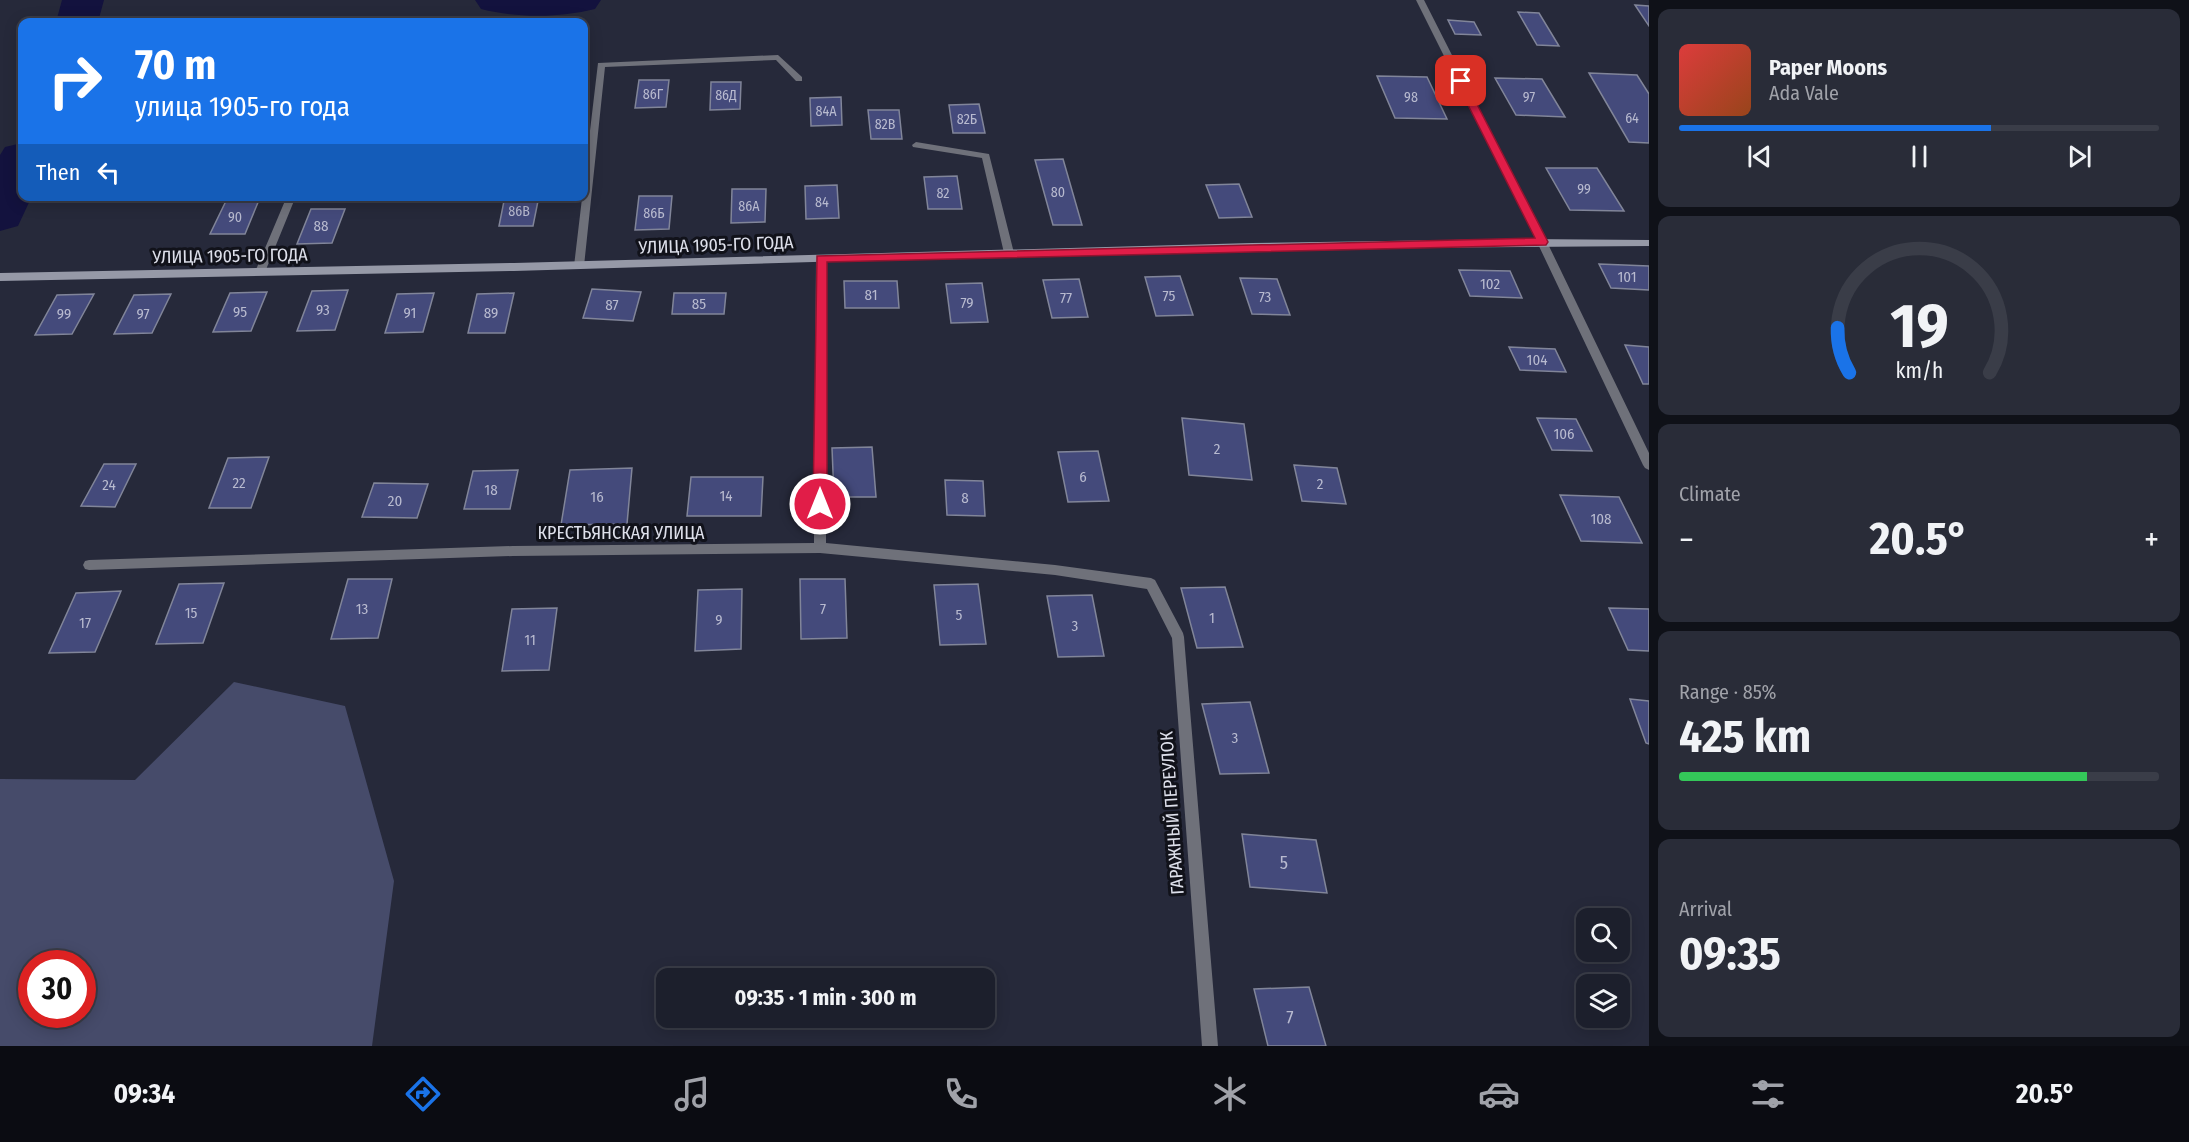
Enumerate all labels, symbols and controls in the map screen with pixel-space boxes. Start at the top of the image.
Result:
text: 70 m [135,40,216,90]
icon: right [36,42,114,120]
text: Paper Moons [1769,54,1887,81]
pin [1435,55,1486,106]
icon: arrive [1444,64,1477,97]
text: Ada Vale [1769,81,1839,105]
house number: 86Г [643,86,664,103]
house number: 86Д [715,87,737,104]
house number: 98 [1404,89,1418,106]
house number: 97 [1523,89,1535,106]
text: улица 1905-го года [135,91,350,123]
house number: 84А [815,103,837,120]
house number: 64 [1625,110,1639,127]
house number: 82Б [957,111,977,128]
house number: 82В [875,116,896,133]
icon: previous [1743,140,1776,173]
icon: pause [1903,140,1936,173]
icon: next [2063,140,2096,173]
icon: left [92,156,125,189]
text: Then [36,159,80,186]
house number: 99 [1577,181,1591,198]
house number: 80 [1051,184,1065,201]
house number: 82 [936,185,950,202]
house number: 84 [815,194,829,211]
house number: 86А [738,198,760,215]
house number: 86В [508,203,530,220]
house number: 86Б [643,205,665,222]
house number: 90 [228,209,242,226]
house number: 88 [313,217,329,235]
street label: УЛИЦА 1905-ГО ГОДА [637,231,794,259]
street label: УЛИЦА 1905-ГО ГОДА [151,244,308,268]
house number: 101 [1617,268,1637,286]
house number: 102 [1480,275,1500,293]
house number: 81 [865,286,877,304]
house number: 75 [1163,287,1175,305]
house number: 73 [1259,288,1272,306]
house number: 77 [1060,289,1072,307]
text: 19 [1890,289,1948,364]
house number: 79 [960,294,974,312]
house number: 85 [692,295,706,313]
house number: 87 [605,296,619,314]
house number: 93 [316,301,330,319]
house number: 95 [233,303,247,321]
house number: 91 [404,304,416,322]
house number: 89 [484,304,498,322]
house number: 99 [57,305,71,323]
house number: 97 [136,305,150,323]
house number: 104 [1527,351,1547,369]
text: km/h [1895,358,1943,384]
house number: 106 [1553,425,1575,443]
house number: 2 [1214,440,1221,458]
house number: 6 [1079,468,1087,486]
position arrow [788,472,852,536]
house number: 22 [232,474,246,492]
house number: 2 [1317,475,1324,493]
house number: 24 [102,476,116,494]
house number: 18 [484,481,498,499]
text: Climate [1679,482,1741,506]
house number: 14 [719,487,733,505]
house number: 16 [590,488,604,506]
house number: 8 [961,489,969,507]
house number: 20 [388,492,402,510]
house number: 108 [1590,510,1612,528]
text: 20.5° [1869,512,1968,566]
text: − [1679,520,1694,560]
text: + [2144,520,2159,560]
street label: КРЕСТЬЯНСКАЯ УЛИЦА [537,522,705,544]
house number: 13 [356,600,369,618]
house number: 7 [820,600,826,618]
house number: 15 [185,604,197,622]
house number: 5 [956,606,963,624]
house number: 1 [1209,609,1215,627]
house number: 9 [715,611,723,629]
house number: 17 [79,614,91,632]
house number: 3 [1072,617,1079,635]
house number: 11 [524,631,536,649]
text: Range · 85% [1679,680,1776,704]
text: 425 km [1679,710,1811,764]
house number: 3 [1232,729,1239,747]
street label: ГАРАЖНЫЙ ПЕРЕУЛОК [1155,730,1189,895]
house number: 5 [1280,852,1288,874]
text: Arrival [1679,897,1732,921]
map controls [1576,908,1630,1028]
button: search [1576,908,1630,962]
text: 09:35 [1679,927,1781,981]
speed limit sign: 30 [18,950,96,1028]
button: layers [1576,974,1630,1028]
text: 09:35 · 1 min · 300 m [735,984,916,1011]
house number: 7 [1286,1007,1294,1029]
icon: directions [402,1073,444,1115]
icon: music [671,1073,713,1115]
icon: phone [940,1073,982,1115]
icon: climate [1209,1073,1251,1115]
icon: car [1478,1073,1520,1115]
icon: filters [1747,1073,1789,1115]
text: 09:34 [113,1078,175,1110]
text: 20.5° [2016,1078,2075,1110]

